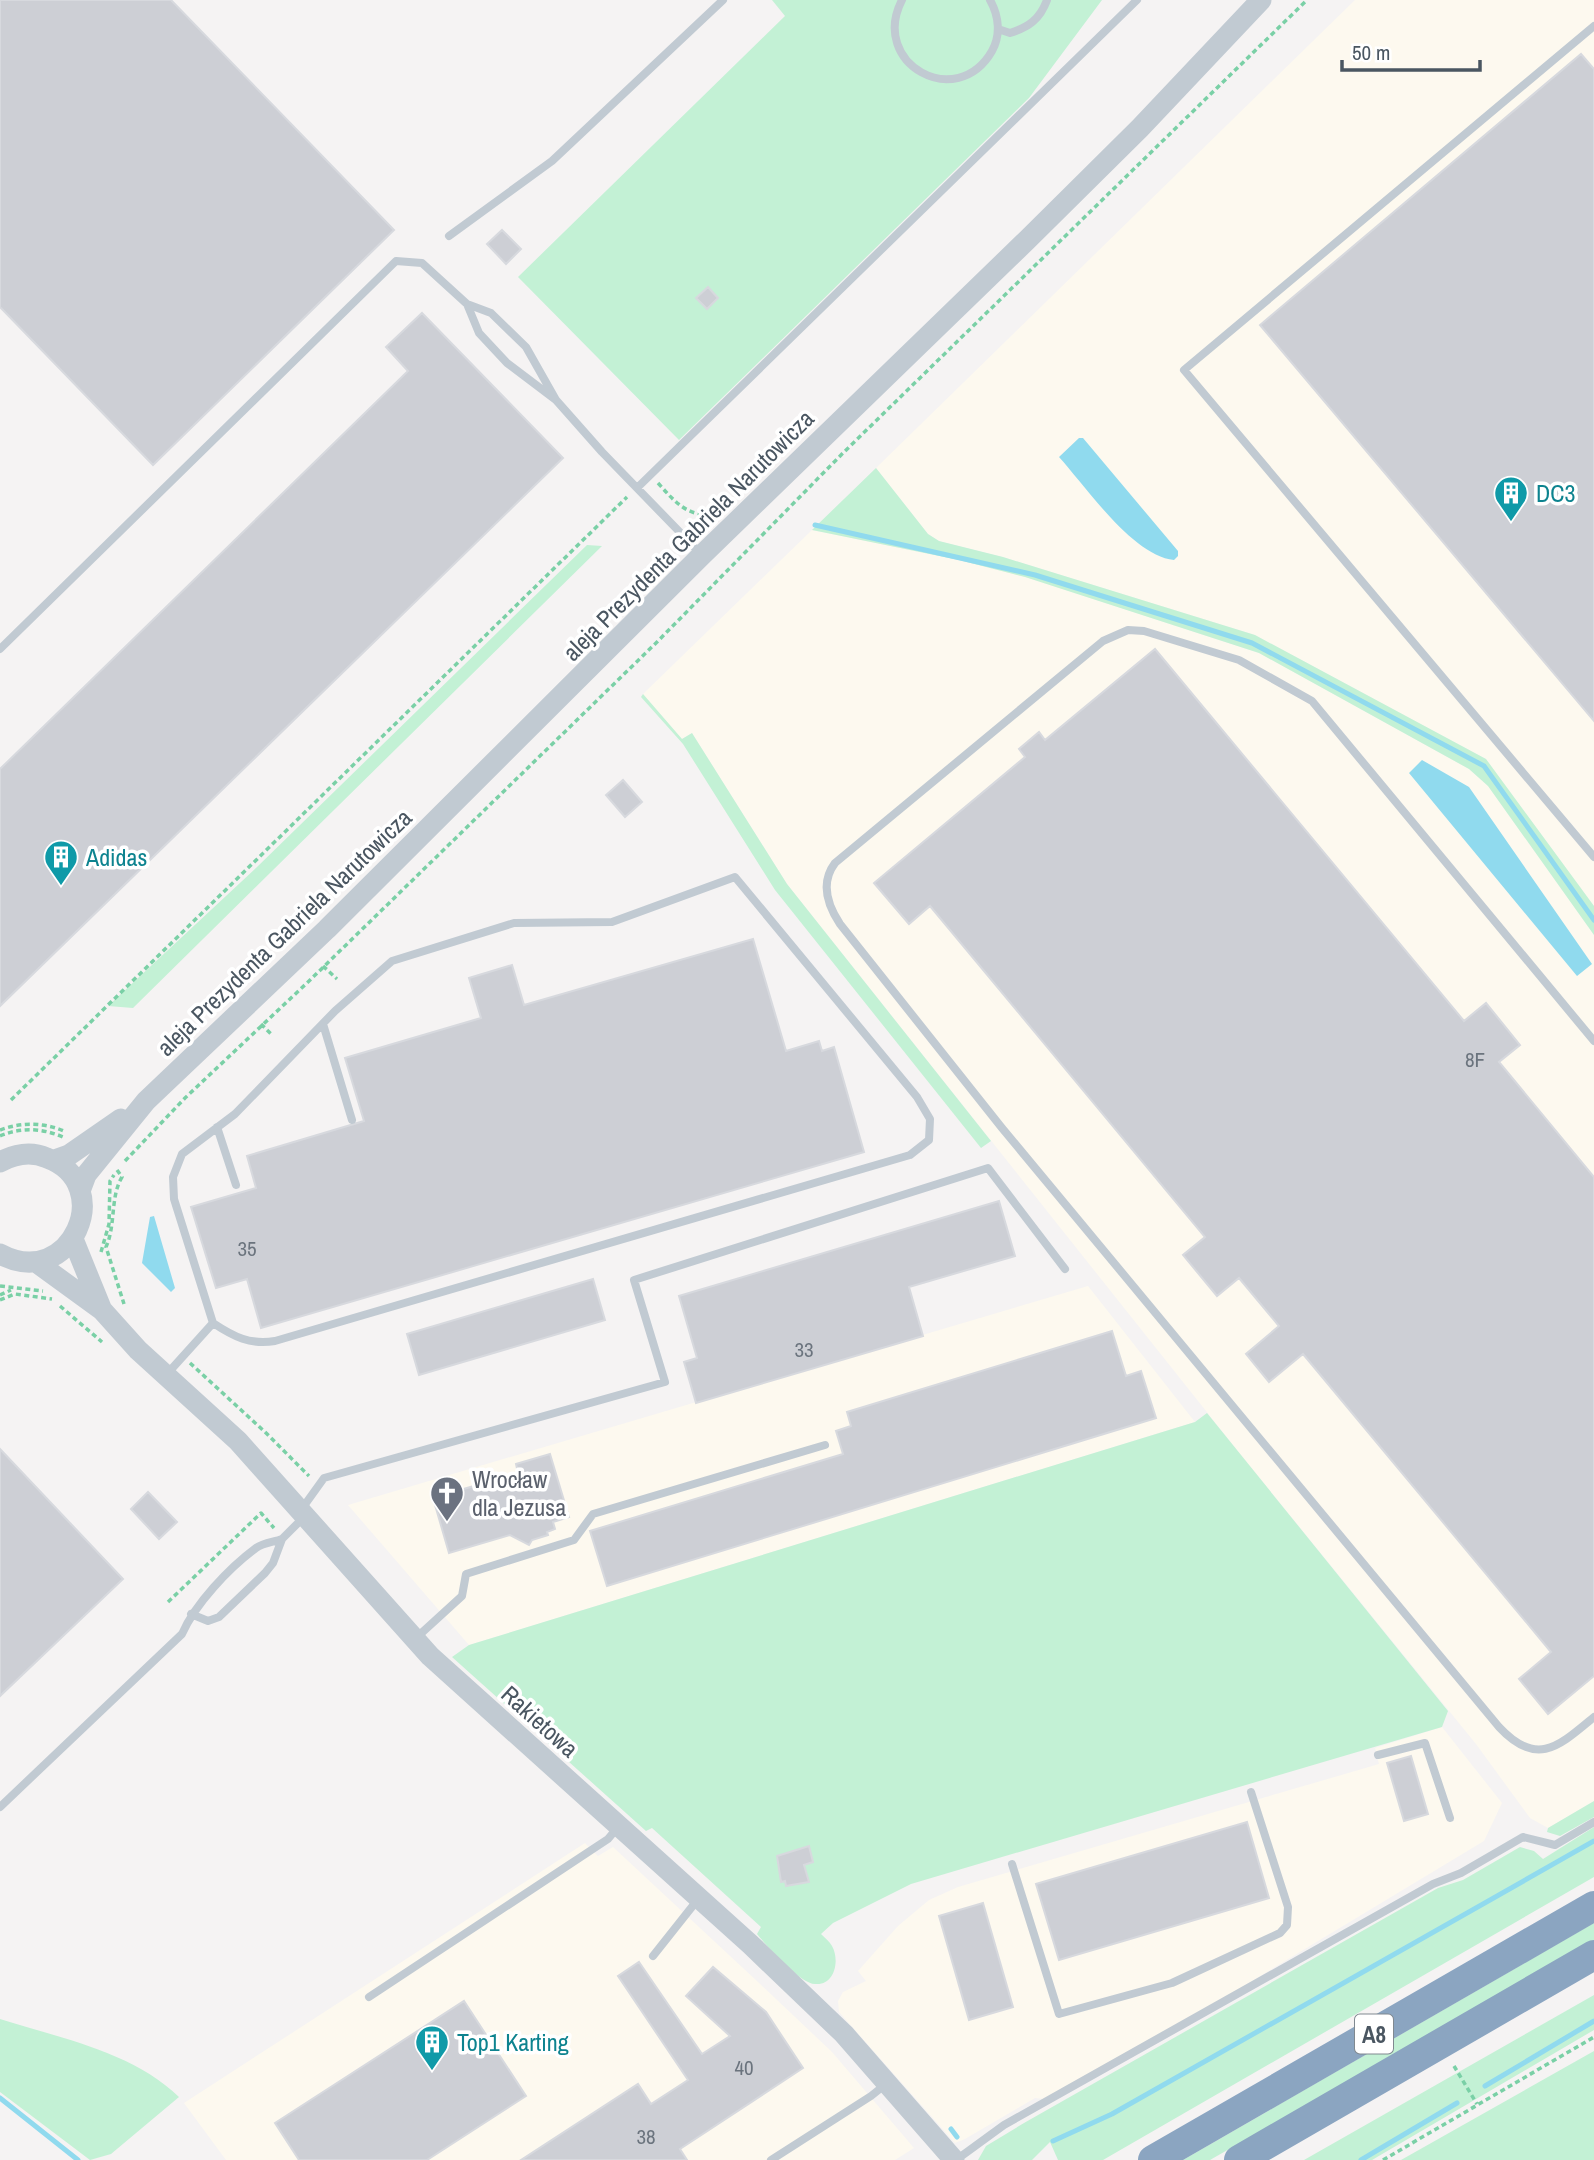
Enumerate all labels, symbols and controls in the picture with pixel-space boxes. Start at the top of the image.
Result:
scale bar [1342,28,1480,72]
text: 50 m [1352,38,1390,67]
street label: aleja Prezydenta Gabriela Narutowicza [556,403,820,667]
building icon: DC3 [1492,474,1530,523]
place label: DC3 [1536,477,1575,509]
street label: aleja Prezydenta Gabriela Narutowicza [150,802,418,1062]
building icon: Adidas [42,838,80,887]
place label: Adidas [85,841,147,873]
house number: 8F [1465,1045,1485,1074]
house number: 35 [237,1234,257,1263]
house number: 33 [794,1335,814,1364]
place label: Wrocław dla Jezusa [472,1463,566,1523]
church icon: Wrocław dla Jezusa [428,1474,466,1523]
street label: Rakietowa [495,1678,585,1764]
road number: A8 [1355,2014,1393,2054]
building icon: Top1 Karting [413,2023,451,2072]
place label: Top1 Karting [457,2026,569,2058]
house number: 40 [734,2053,754,2082]
house number: 38 [636,2122,656,2151]

